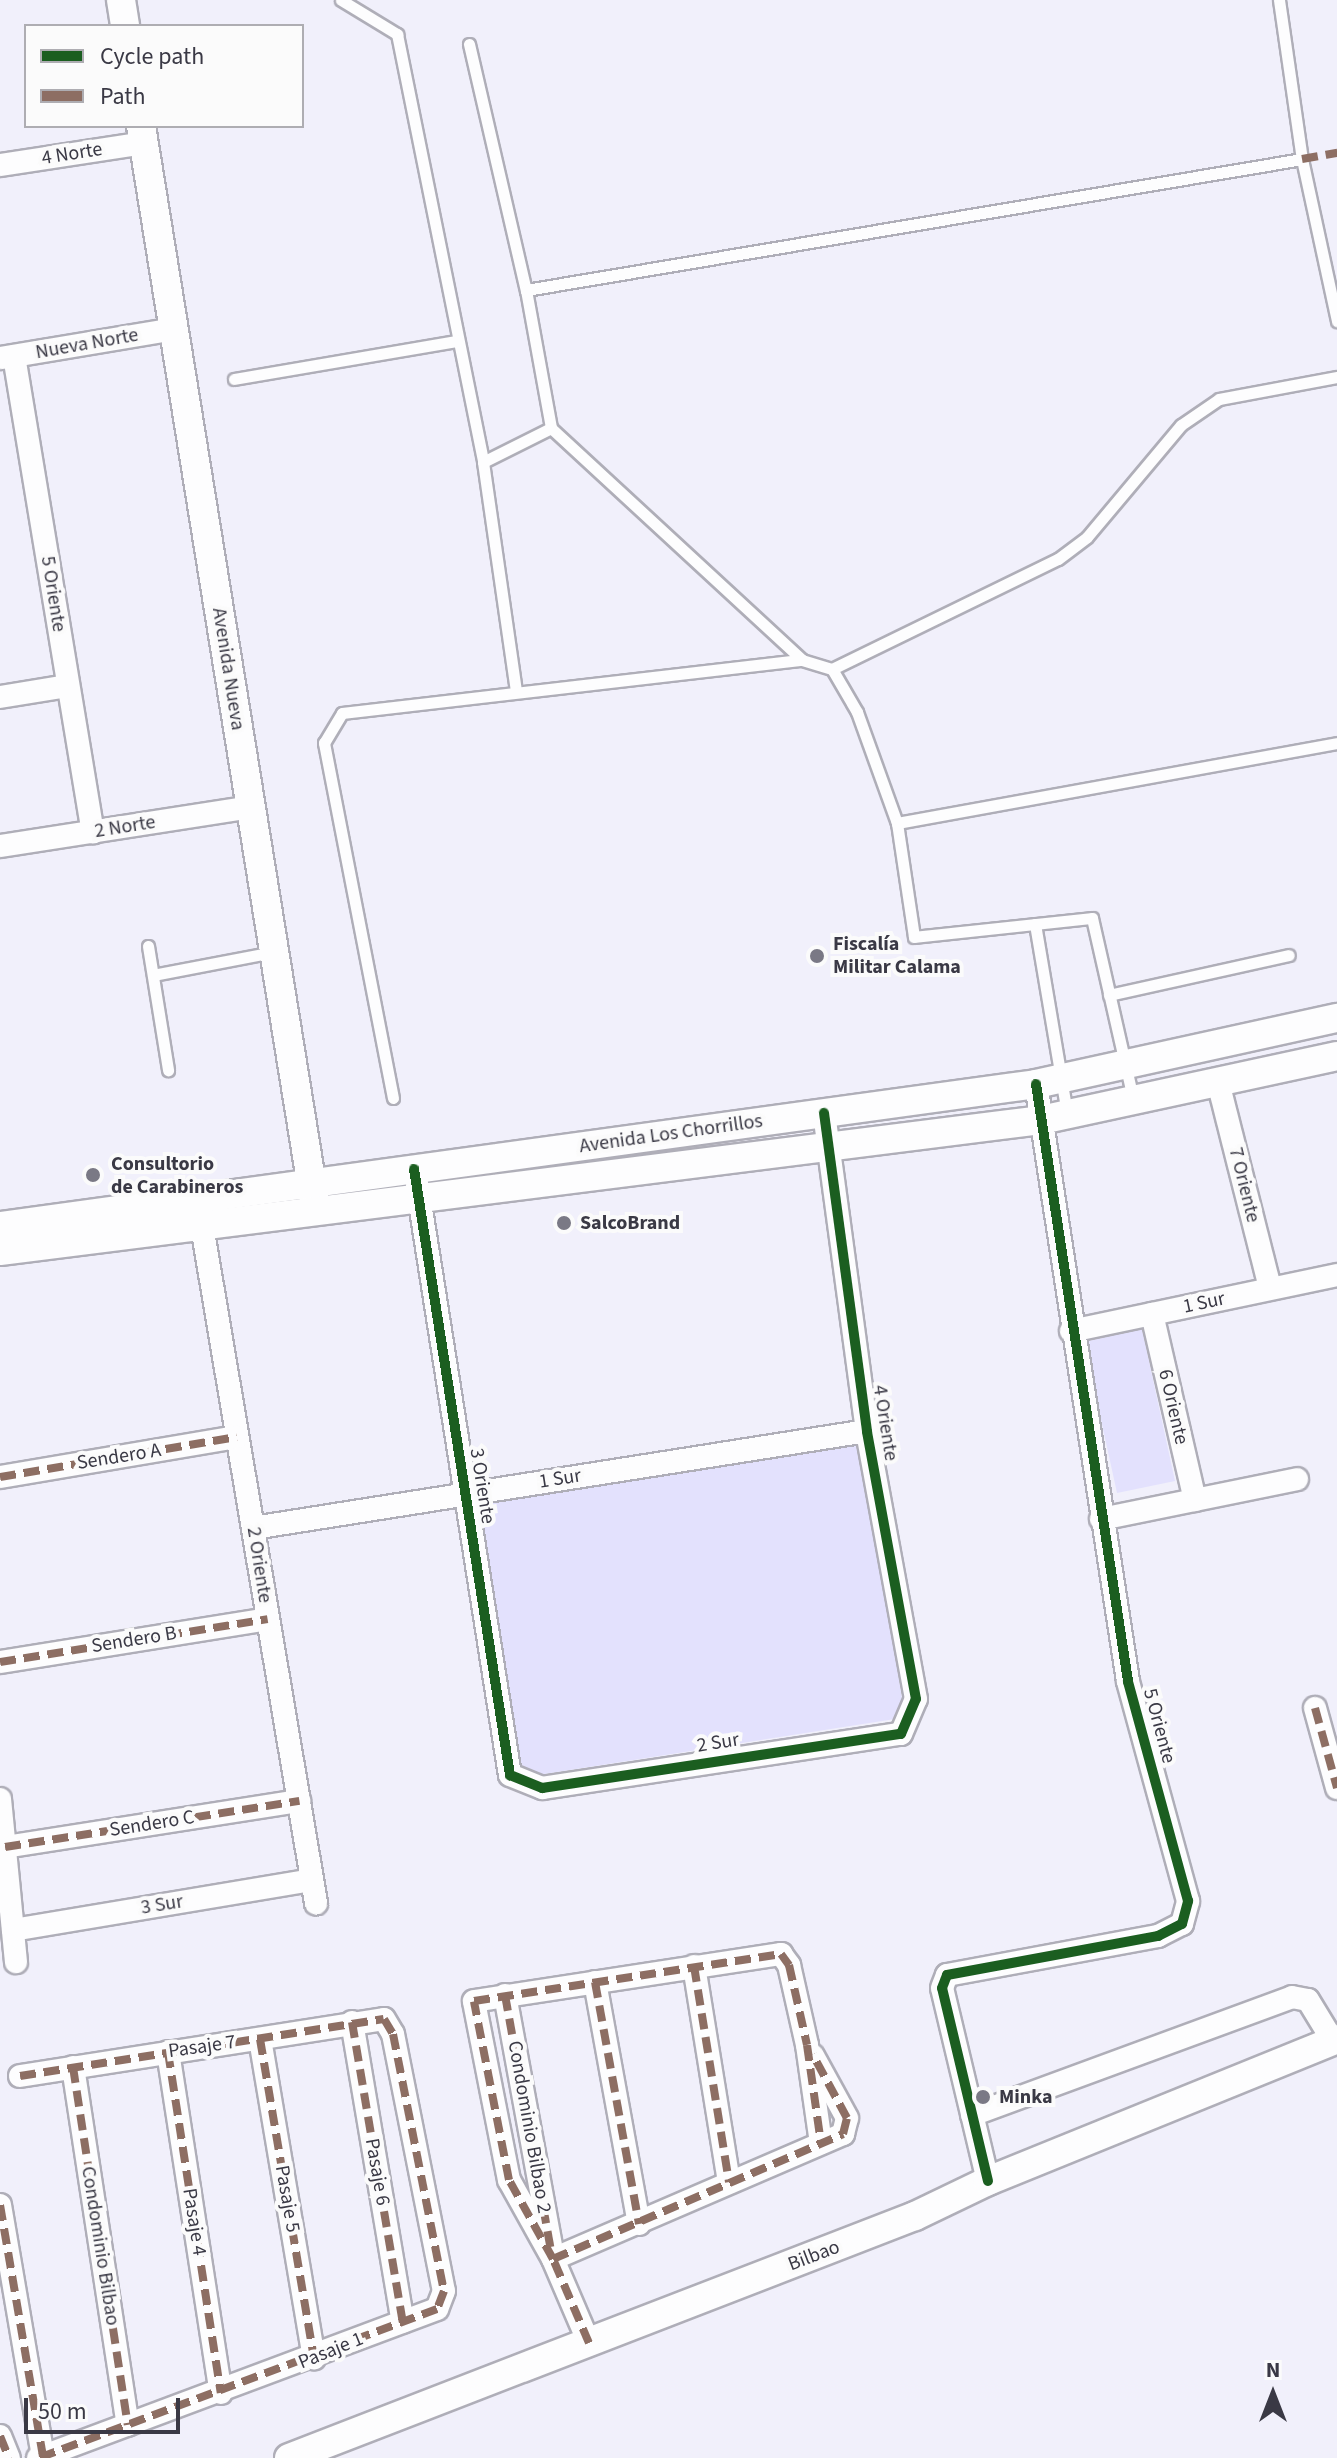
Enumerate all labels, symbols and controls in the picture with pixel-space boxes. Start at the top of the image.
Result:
legend [24,24,304,128]
text: Cycle path [100,39,204,74]
text: Path [100,79,146,114]
street label: 4 Norte [40,137,104,171]
street label: Nueva Norte [34,323,140,365]
street label: 5 Oriente [35,554,71,634]
street label: Avenida Nueva [206,606,250,732]
street label: 2 Norte [93,810,157,844]
place label: Fiscalía Militar Calama [833,932,961,979]
marker: Fiscalía Militar Calama [808,947,826,965]
street label: Avenida Los Chorrillos [578,1109,764,1159]
street label: 7 Oriente [1223,1145,1265,1225]
place label: Consultorio de Carabineros [111,1152,243,1199]
marker: Consultorio de Carabineros [82,1164,104,1186]
place label: SalcoBrand [580,1211,680,1235]
marker: SalcoBrand [555,1214,573,1232]
street label: 1 Sur [1181,1287,1227,1319]
street label: 6 Oriente [1153,1367,1193,1447]
street label: 4 Oriente [867,1383,903,1463]
street label: Sendero A [75,1438,163,1476]
street label: 3 Oriente [464,1446,500,1526]
street label: 1 Sur [537,1464,583,1494]
street label: 2 Oriente [241,1525,277,1605]
street label: Sendero B [90,1621,178,1659]
street label: 5 Oriente [1138,1686,1180,1766]
street label: 2 Sur [695,1728,741,1758]
street label: Sendero C [108,1805,196,1843]
street label: 3 Sur [139,1890,185,1920]
street label: Pasaje 7 [167,2030,237,2064]
street label: Condominio Bilbao 2 [502,2039,556,2215]
place label: Minka [999,2085,1052,2109]
marker: Minka [974,2088,992,2106]
street label: Pasaje 6 [359,2137,395,2207]
street label: Pasaje 5 [269,2164,305,2234]
street label: Condominio Bilbao [76,2165,124,2327]
street label: Pasaje 4 [177,2187,211,2257]
street label: Bilbao [785,2235,843,2277]
street label: Pasaje 1 [295,2327,367,2375]
north arrow [1233,2354,1313,2434]
text: N [1266,2354,1280,2386]
scale bar [28,2382,184,2432]
text: 50 m [38,2394,87,2429]

